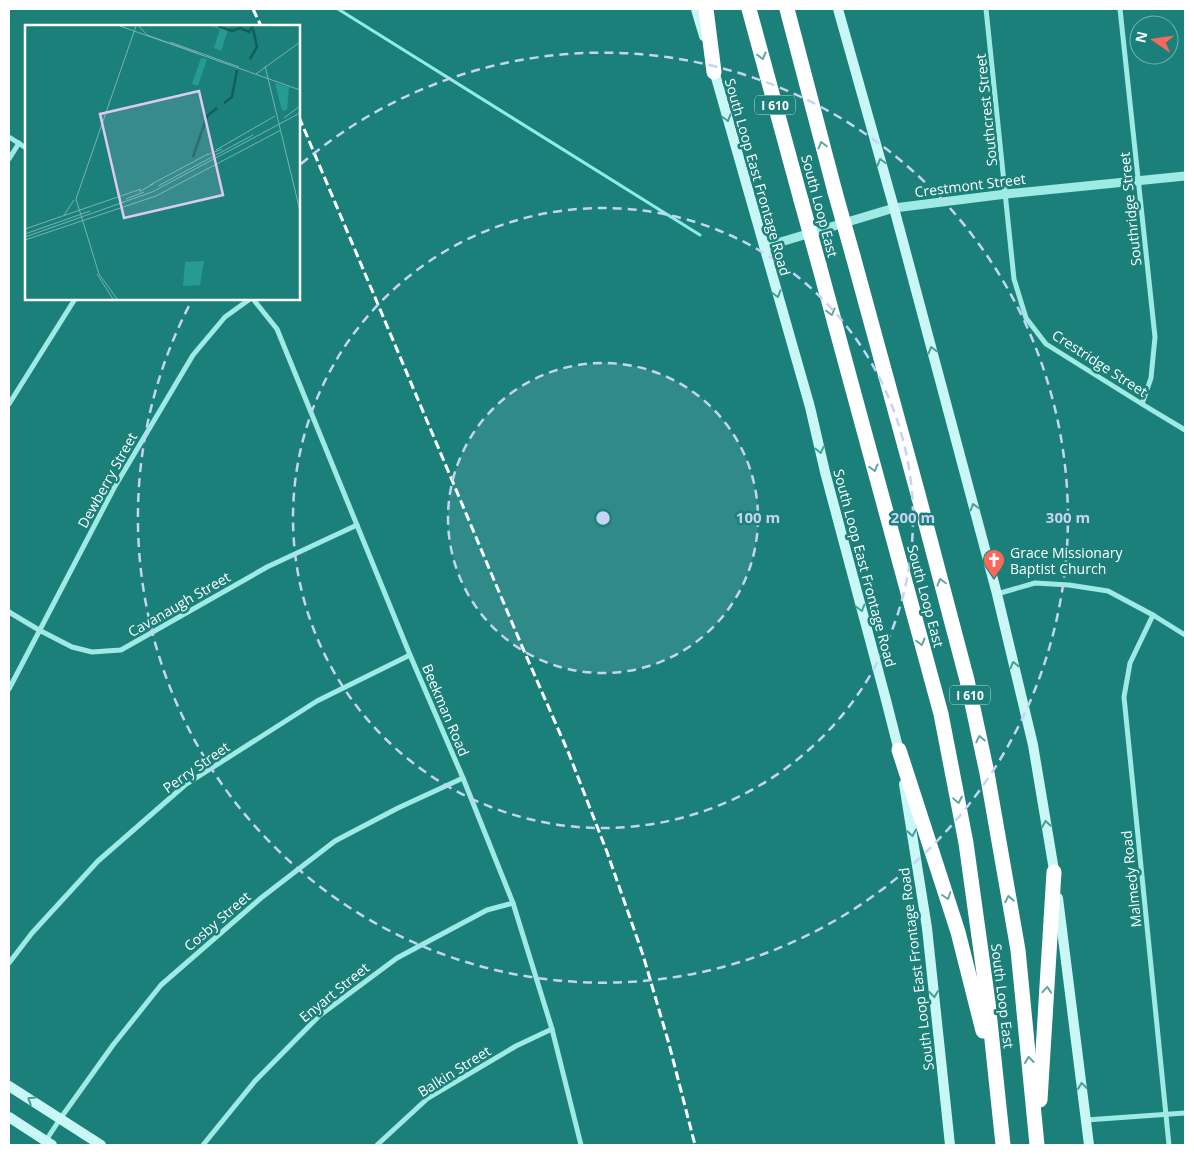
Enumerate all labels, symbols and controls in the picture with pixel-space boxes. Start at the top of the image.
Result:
north arrow [1129,15,1179,65]
inset map [25,25,300,300]
text: N [1130,29,1151,45]
one-way arrow [756,51,767,60]
street label: Southcrest Street [971,53,1001,167]
street label: South Loop East Frontage Road [721,76,795,278]
road number: I 610 [755,96,795,114]
one-way arrow [722,114,732,122]
one-way arrow [818,141,828,149]
street label: Southridge Street [1115,151,1145,267]
street label: South Loop East [797,153,843,259]
one-way arrow [876,158,886,166]
street label: Crestmont Street [913,169,1027,201]
one-way arrow [772,289,782,297]
one-way arrow [826,307,836,315]
street label: Crestridge Street [1049,325,1151,401]
one-way arrow [927,346,938,355]
street label: Dewberry Street [73,429,141,531]
one-way arrow [814,446,825,455]
one-way arrow [868,464,879,473]
street label: South Loop East Frontage Road [829,467,901,669]
one-way arrow [969,504,979,512]
text: 100 m [736,507,780,527]
text: 200 m [891,507,935,527]
text: 300 m [1046,507,1090,527]
centre of rings [594,509,612,527]
street label: South Loop East [903,543,949,649]
place label: Grace Missionary Baptist Church [1010,543,1123,578]
church icon: Grace Missionary Baptist Church [982,548,1006,579]
street label: Cavanaugh Street [124,567,234,641]
one-way arrow [936,577,947,586]
one-way arrow [856,603,866,611]
one-way arrow [915,638,926,647]
one-way arrow [1009,660,1020,669]
street label: Beekman Road [418,661,474,759]
road number: I 610 [950,686,990,704]
one-way arrow [975,735,985,744]
street label: Perry Street [159,737,233,797]
one-way arrow [952,796,963,805]
one-way arrow [1042,819,1052,828]
one-way arrow [906,829,917,837]
street label: Malmedy Road [1116,830,1146,928]
street label: South Loop East Frontage Road [894,866,938,1072]
street label: Cosby Street [180,887,254,955]
one-way arrow [941,892,951,900]
one-way arrow [1004,895,1014,904]
street label: South Loop East [987,942,1019,1050]
street label: Enyart Street [295,958,373,1026]
one-way arrow [1041,986,1052,994]
one-way arrow [928,990,939,998]
street label: Balkin Street [414,1041,494,1101]
one-way arrow [1024,1056,1035,1064]
one-way arrow [1077,1082,1088,1090]
one-way arrow [27,1097,36,1107]

